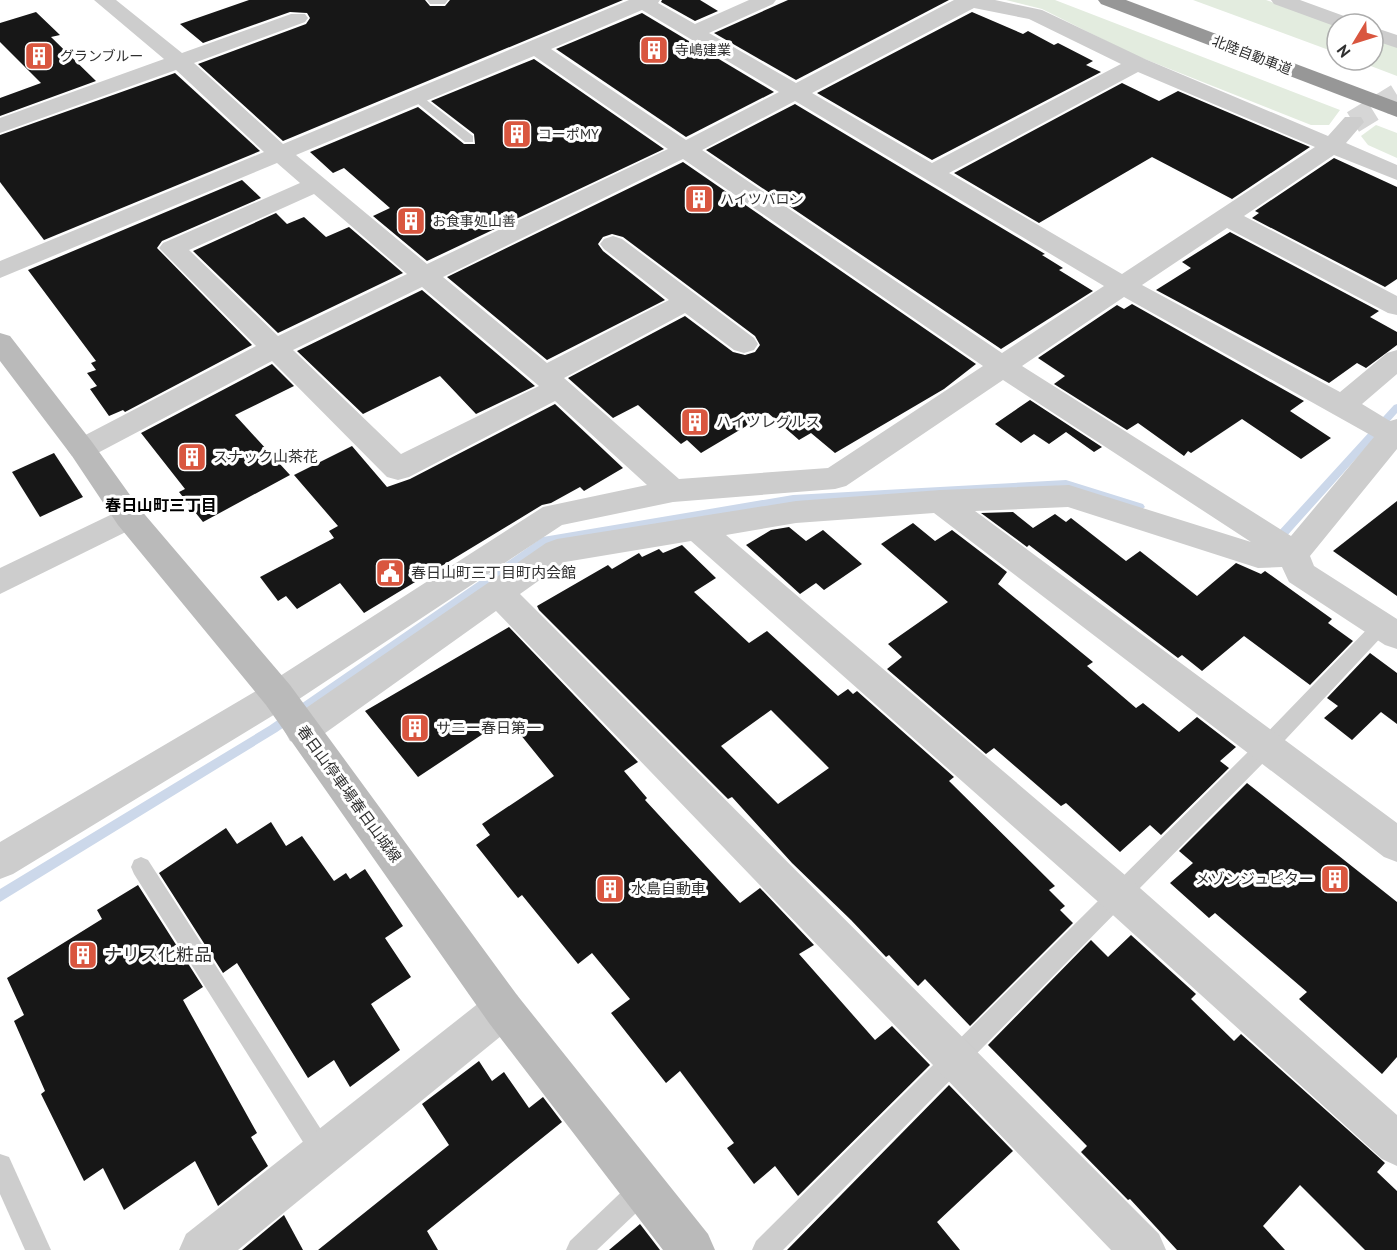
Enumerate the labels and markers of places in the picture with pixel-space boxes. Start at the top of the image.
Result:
building icon: 寺嶋建業 [638,34,670,66]
building icon: グランブルー [23,40,55,72]
place label: 寺嶋建業 [675,41,731,59]
place label: グランブルー [60,47,144,65]
building icon: コーポMY [501,118,533,150]
place label: コーポMY [538,125,599,143]
building icon: ハイツバロン [683,183,715,215]
place label: ハイツバロン [720,190,804,208]
building icon: お食事処山善 [395,205,427,237]
place label: お食事処山善 [432,212,516,230]
building icon: ハイツレグルス [679,406,711,438]
place label: ハイツレグルス [716,412,821,431]
building icon: スナック山茶花 [176,441,208,473]
place label: スナック山茶花 [213,447,318,466]
public building icon: 春日山町三丁目町内会館 [374,557,406,589]
place label: 春日山町三丁目町内会館 [411,563,576,582]
building icon: サニー春日第一 [399,712,431,744]
place label: サニー春日第一 [436,718,541,737]
building icon: メゾンジュピター [1319,863,1351,895]
place label: メゾンジュピター [1195,869,1314,888]
building icon: 水島自動車 [594,873,626,905]
place label: 水島自動車 [631,879,706,898]
building icon: ナリス化粧品 [67,939,99,971]
place label: ナリス化粧品 [104,943,212,966]

